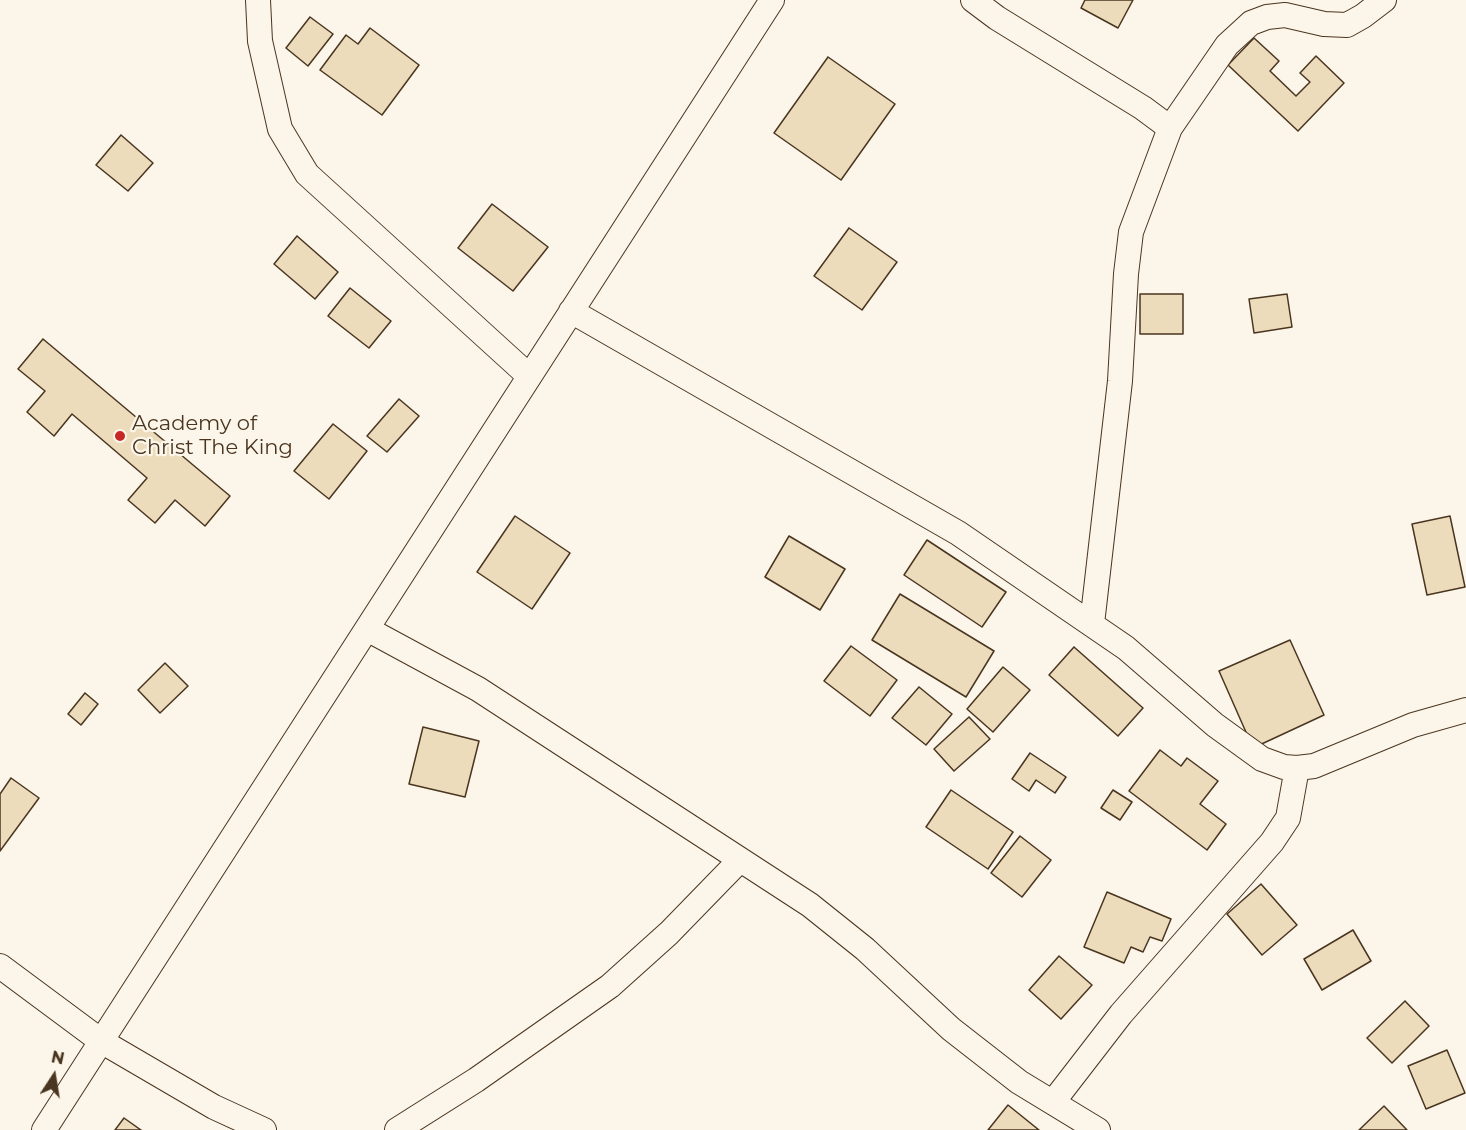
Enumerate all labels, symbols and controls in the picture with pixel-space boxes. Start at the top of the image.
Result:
place label: Academy of Christ The King [132,411,293,461]
marker: Academy of Christ The King [113,429,127,443]
north arrow [24,1046,84,1106]
text: N [50,1047,66,1069]

